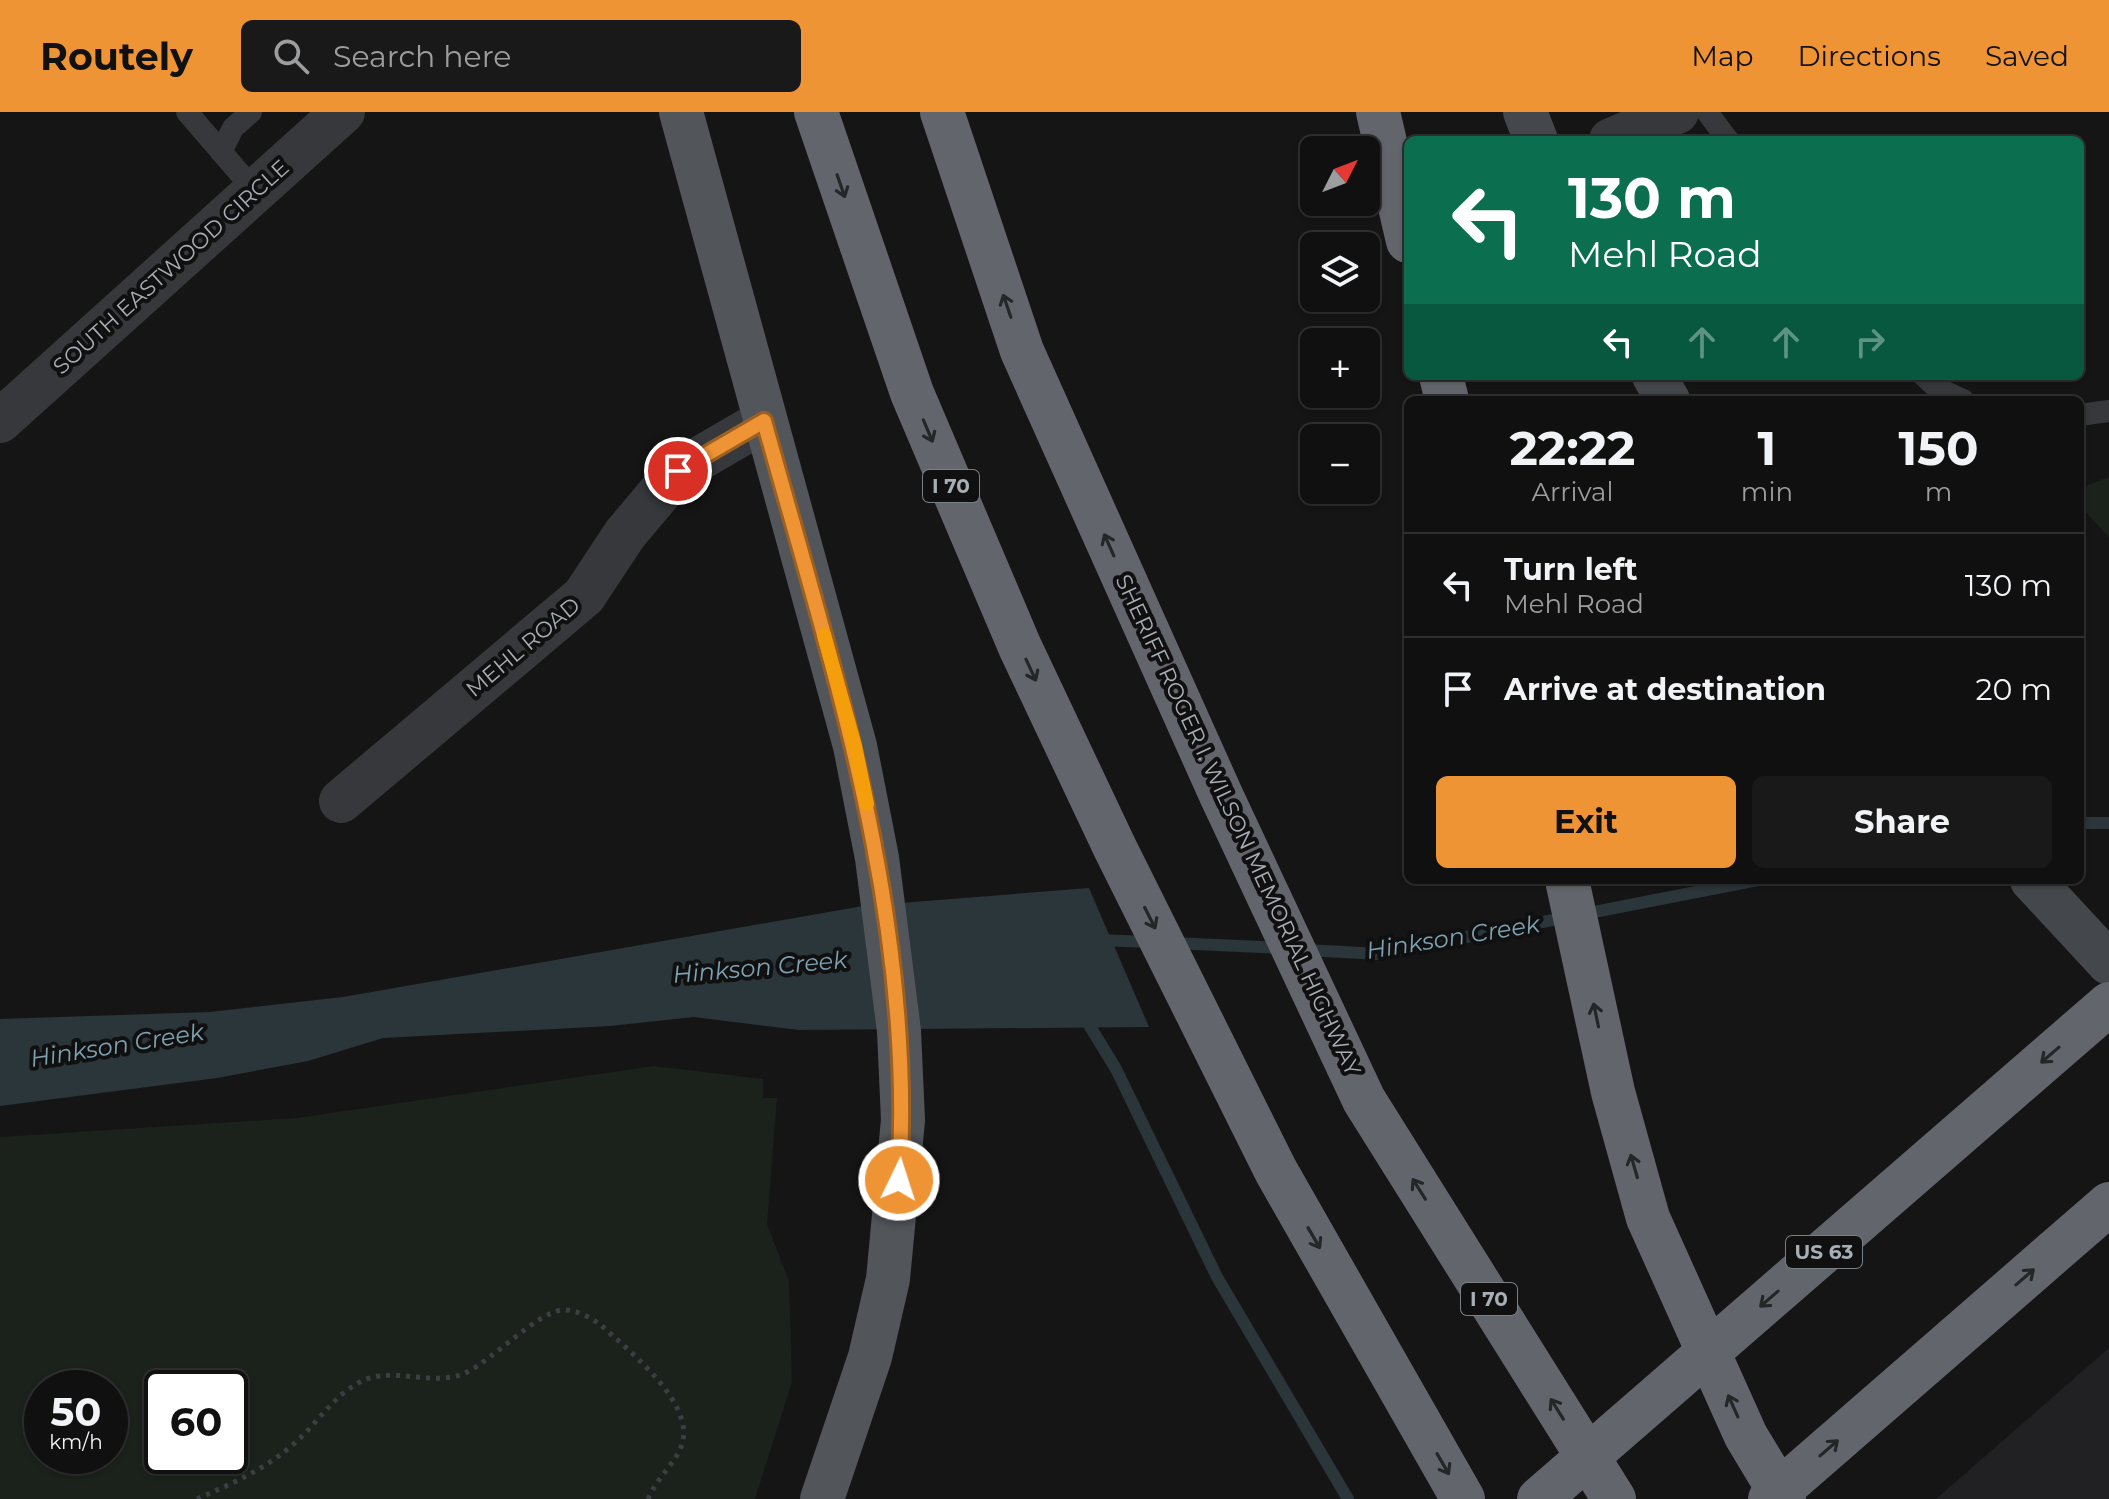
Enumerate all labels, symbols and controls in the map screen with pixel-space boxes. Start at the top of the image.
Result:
search box [241,20,801,92]
text: Routely [40,33,193,80]
icon: search [269,34,313,78]
text: Search here [333,38,511,75]
text: Map [1691,39,1753,73]
text: Directions [1797,39,1941,73]
text: Saved [1985,39,2069,73]
north arrow [1300,136,1380,216]
map controls [1300,136,1380,504]
street label: SOUTH EASTWOOD CIRCLE [48,154,294,380]
text: 130 m [1568,164,1736,232]
icon: left [1436,168,1540,272]
one-way arrow [835,173,850,198]
button: layers [1300,232,1380,312]
text: Mehl Road [1568,232,1762,276]
one-way arrow [999,294,1013,319]
icon: left [1596,320,1640,364]
icon: ahead [1680,320,1724,364]
icon: ahead [1764,320,1808,364]
icon: right [1848,320,1892,364]
button: + [1300,328,1380,408]
one-way arrow [921,418,936,443]
text: 22:22 [1510,419,1635,477]
text: 1 [1758,419,1776,477]
text: 150 [1899,419,1978,477]
button: − [1300,424,1380,504]
pin [644,437,712,505]
icon: arrive [656,449,700,493]
road number: I 70 [923,470,979,502]
text: Arrival [1531,476,1613,508]
text: min [1741,476,1793,508]
text: m [1925,476,1952,508]
one-way arrow [1101,533,1116,557]
text: Turn left [1504,551,1637,588]
icon: left [1436,563,1480,607]
text: 130 m [1965,567,2052,604]
street label: SHERIFF ROGER I. WILSON MEMORIAL HIGHWAY [1110,570,1366,1080]
text: Mehl Road [1504,588,1644,620]
street label: MEHL ROAD [461,592,585,702]
one-way arrow [1024,657,1039,681]
icon: arrive [1436,667,1480,711]
text: Arrive at destination [1504,671,1826,708]
text: 20 m [1975,671,2052,708]
button: Exit [1436,776,1736,868]
button: Share [1752,776,2052,868]
one-way arrow [1143,906,1158,929]
water label: Hinkson Creek [1364,909,1543,965]
water label: Hinkson Creek [671,945,850,989]
one-way arrow [1588,1003,1603,1029]
water label: Hinkson Creek [28,1017,207,1073]
one-way arrow [2041,1046,2061,1064]
position arrow [857,1138,941,1222]
one-way arrow [1626,1154,1641,1180]
one-way arrow [1411,1178,1427,1201]
one-way arrow [1307,1226,1322,1250]
road number: US 63 [1786,1236,1862,1268]
one-way arrow [2015,1268,2035,1286]
road number: I 70 [1461,1283,1517,1315]
one-way arrow [1760,1290,1780,1308]
speed limit sign: 60 [144,1370,248,1474]
text: 50 [51,1387,101,1436]
one-way arrow [1725,1394,1740,1418]
one-way arrow [1549,1398,1565,1421]
text: km/h [49,1430,103,1454]
one-way arrow [1818,1439,1839,1457]
one-way arrow [1435,1452,1451,1475]

